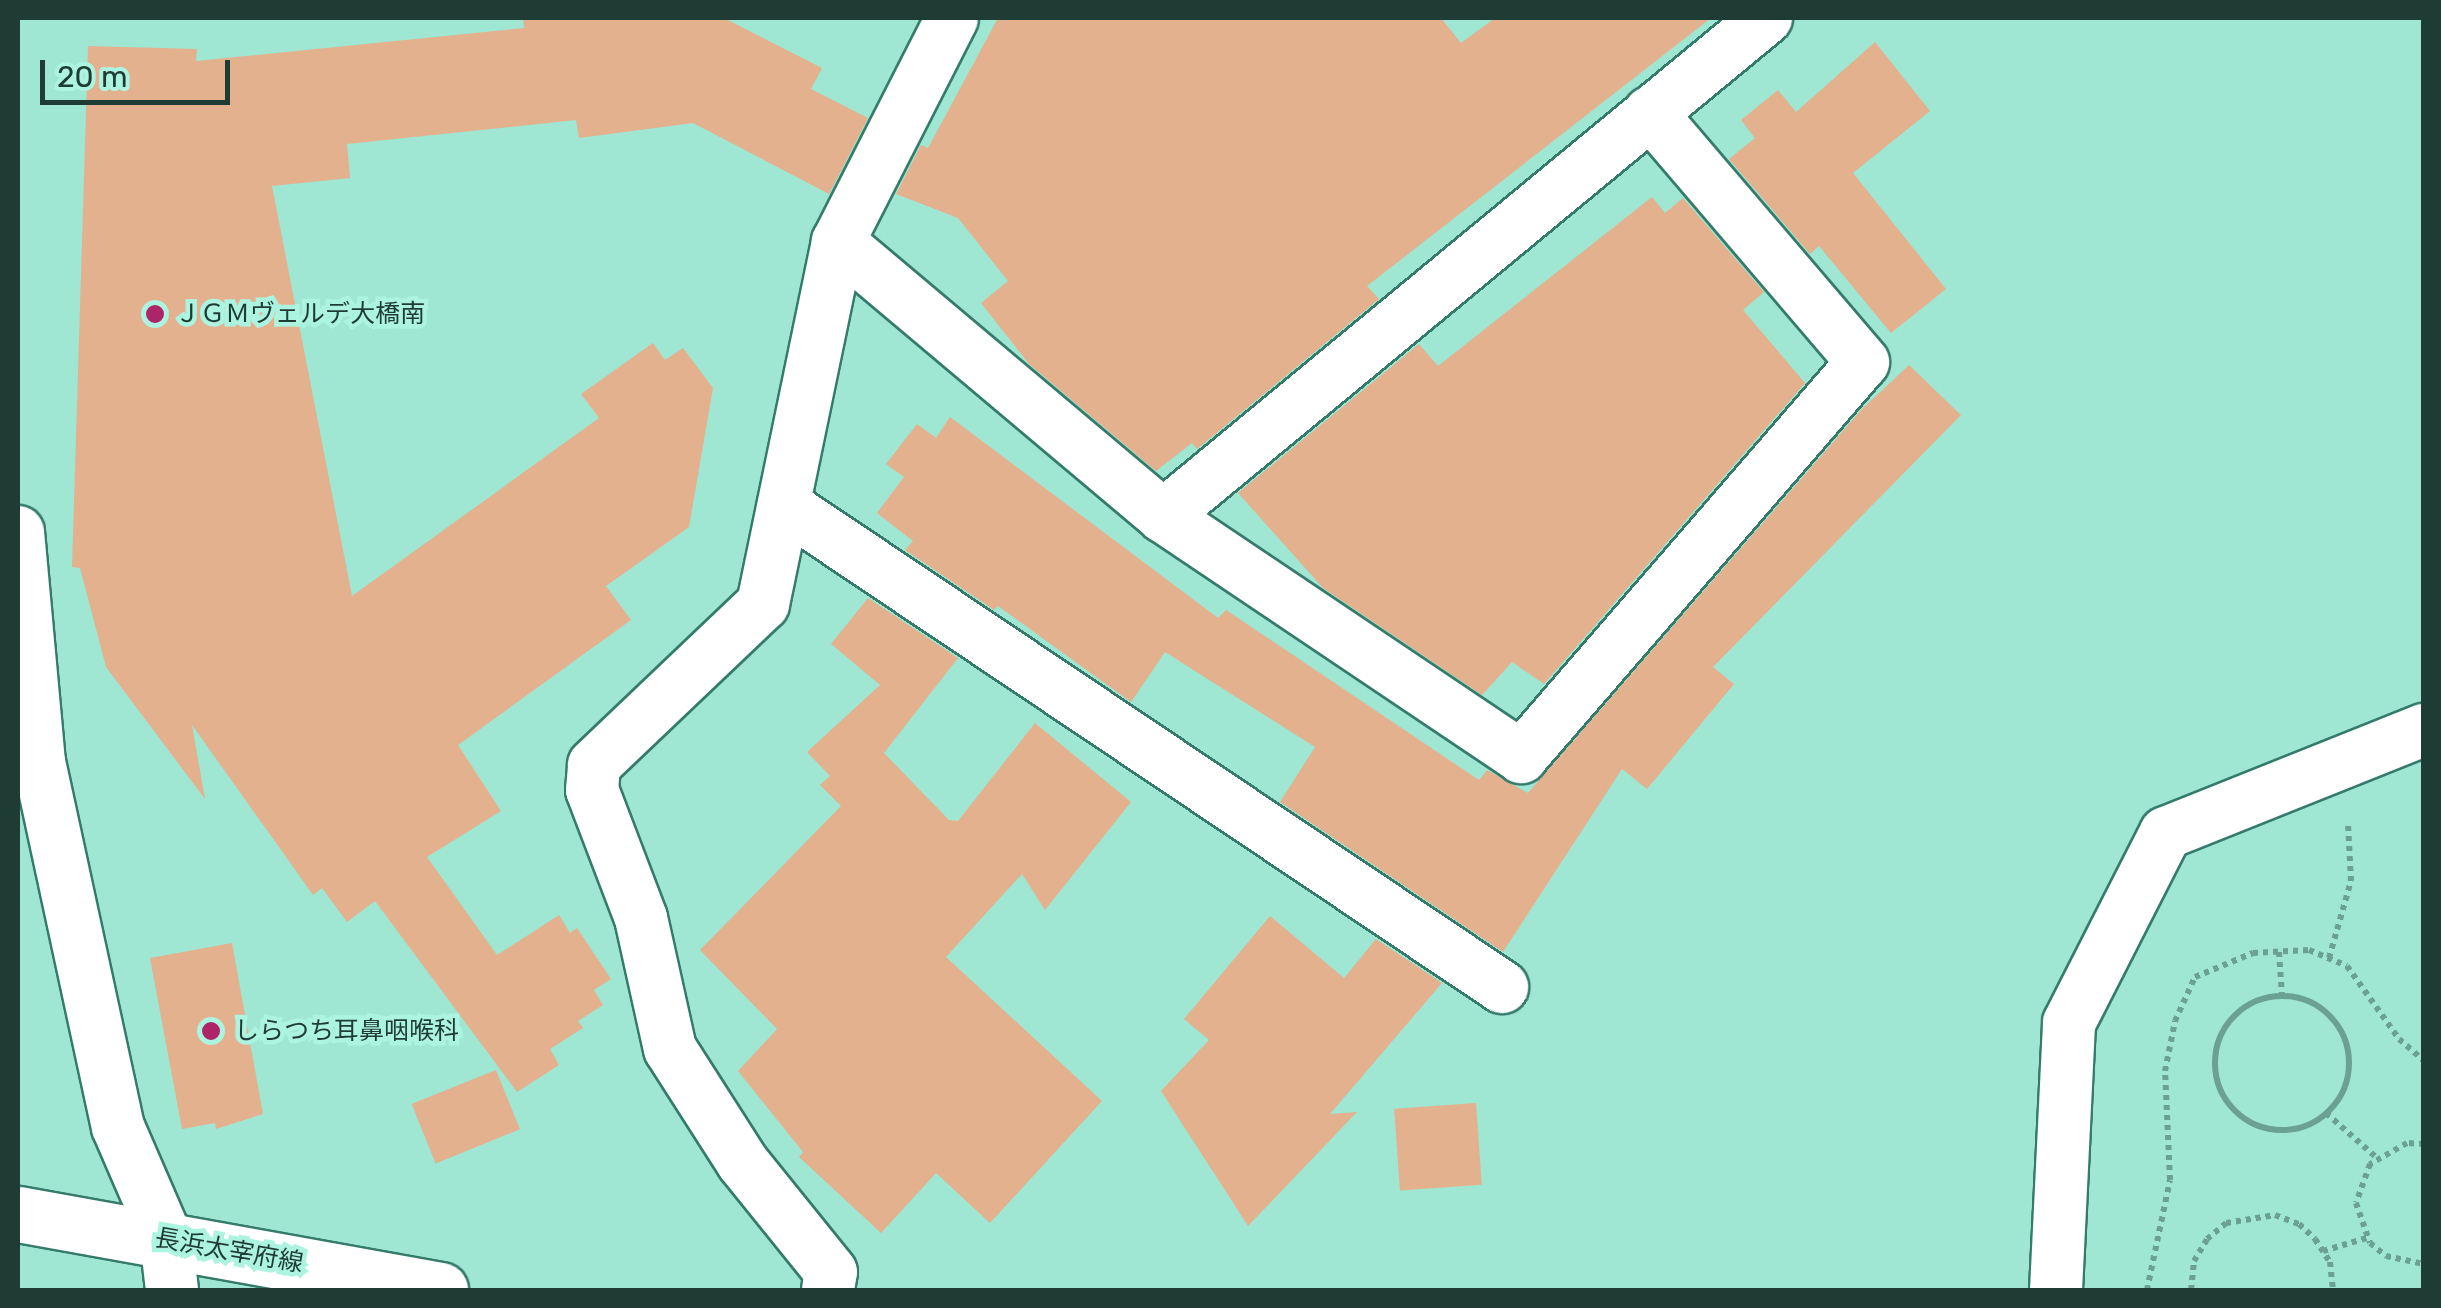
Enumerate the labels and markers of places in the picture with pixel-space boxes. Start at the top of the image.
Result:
place label: ＪＧＭヴェルデ大橋南 [175,299,425,329]
marker: ＪＧＭヴェルデ大橋南 [144,303,166,325]
place label: しらつち耳鼻咽喉科 [234,1016,459,1046]
marker: しらつち耳鼻咽喉科 [198,1018,224,1044]

